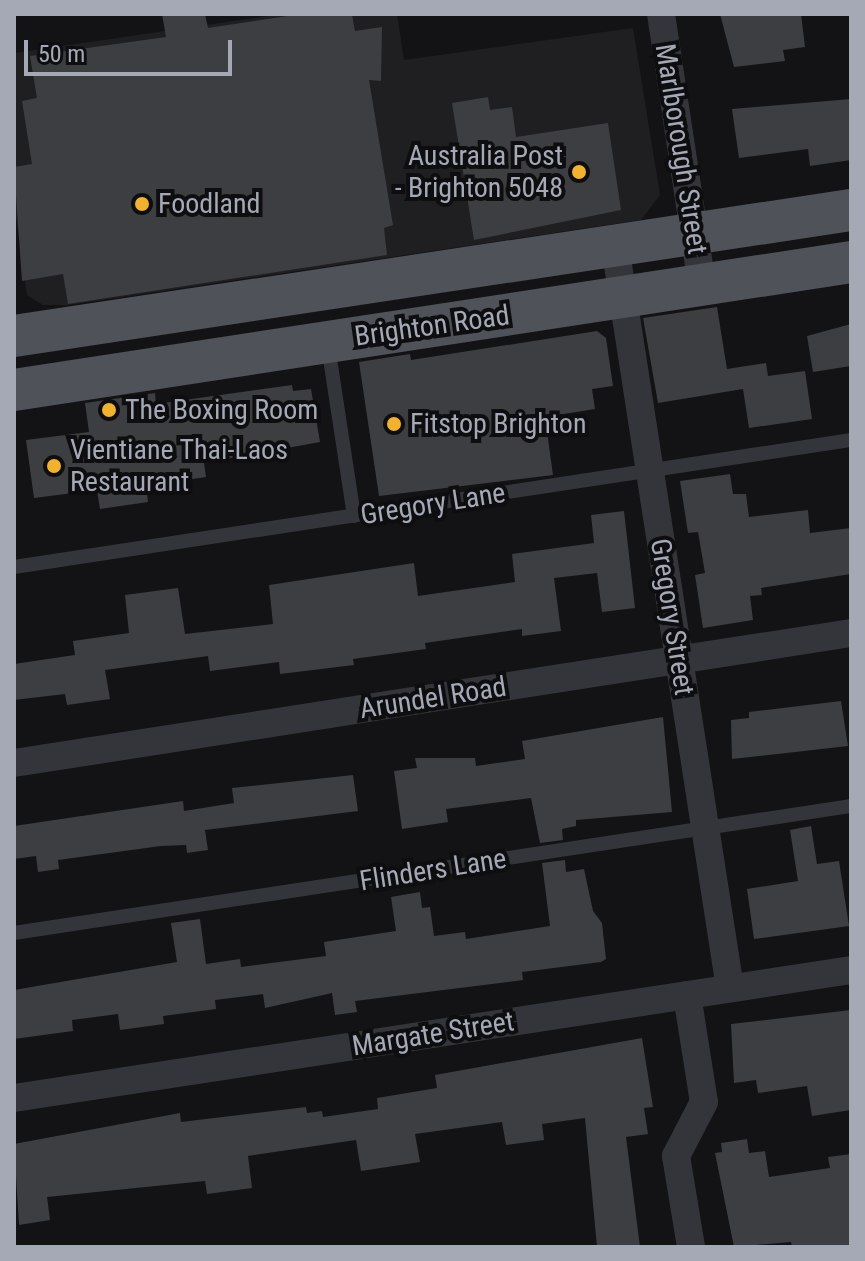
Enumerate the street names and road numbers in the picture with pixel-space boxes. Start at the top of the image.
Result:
street label: Marlborough Street [648,41,714,257]
street label: Brighton Road [352,299,512,353]
street label: Gregory Lane [358,476,508,532]
street label: Gregory Street [643,536,701,698]
street label: Arundel Road [357,670,509,726]
street label: Flinders Lane [357,842,509,898]
street label: Margate Street [350,1005,516,1063]

